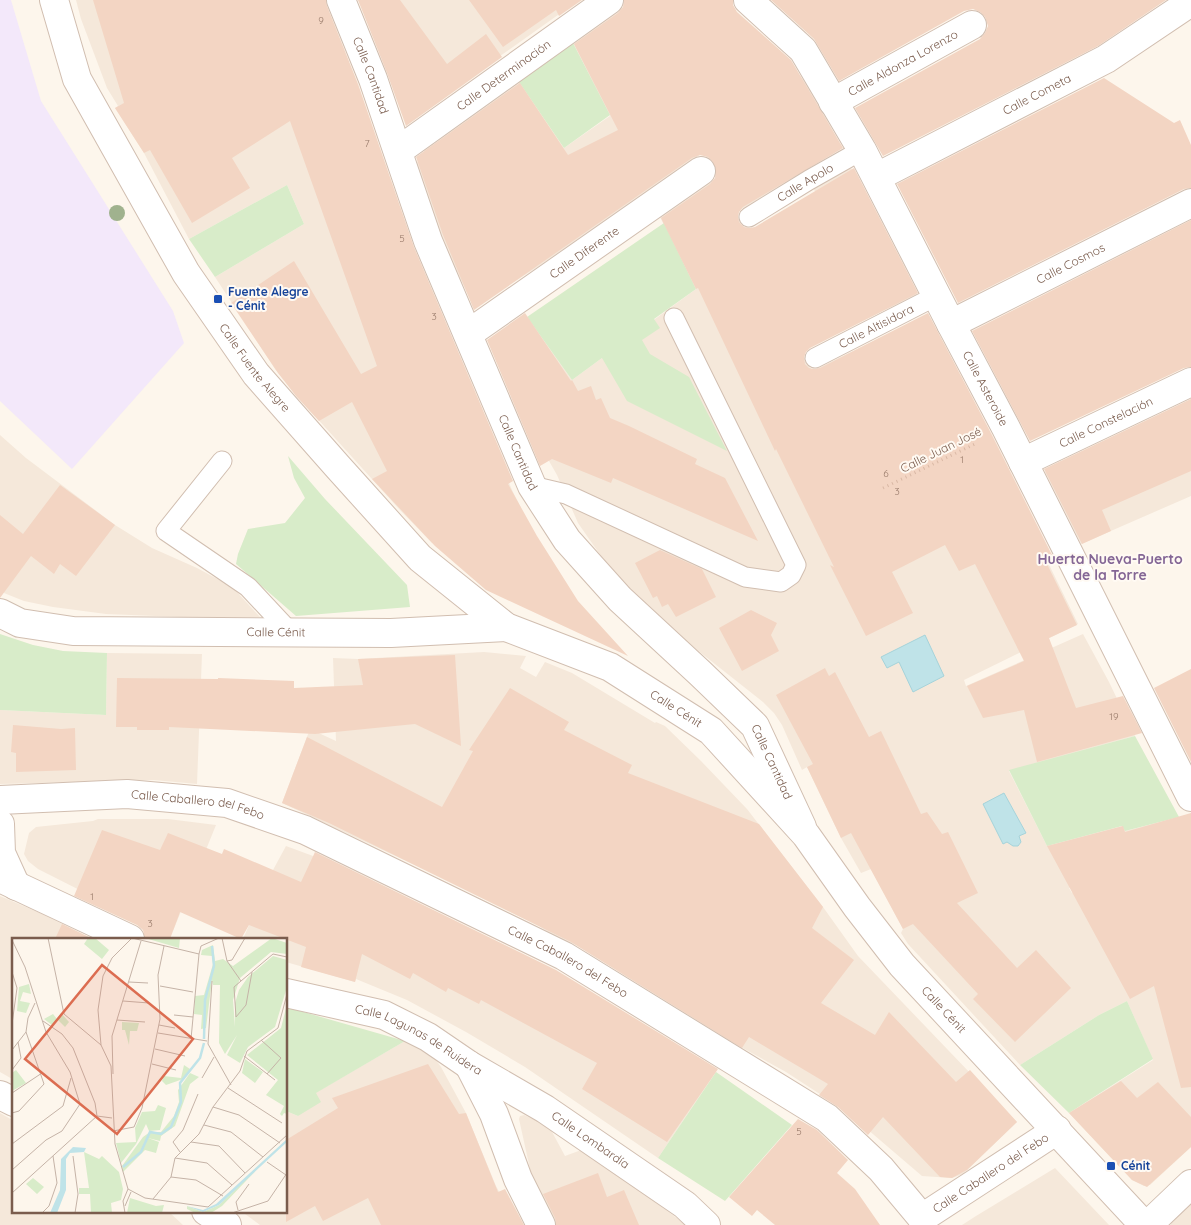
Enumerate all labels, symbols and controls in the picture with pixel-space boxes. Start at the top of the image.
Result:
house number: 9 [318,14,324,27]
street label: Calle Aldonza Lorenzo [845,26,960,99]
street label: Calle Cantidad [350,34,392,116]
street label: Calle Determinación [453,36,553,114]
street label: Calle Cometa [1000,70,1073,118]
house number: 7 [364,137,370,150]
street label: Calle Apolo [774,160,836,205]
street label: Calle Diferente [546,223,622,282]
house number: 5 [399,232,405,245]
street label: Calle Cosmos [1033,239,1108,287]
place label: Fuente Alegre - Cénit [228,284,309,313]
marker: Fuente Alegre - Cénit [212,293,224,305]
street label: Calle Altisidora [836,301,916,352]
house number: 3 [431,310,437,323]
street label: Calle Fuente Alegre [216,321,294,415]
street label: Calle Asteroide [960,348,1012,429]
street label: Calle Constelación [1057,393,1155,451]
street label: Calle Cantidad [495,412,541,493]
street label: Calle Juan José [898,423,984,476]
house number: 1 [960,453,964,466]
house number: 6 [883,467,889,480]
house number: 3 [894,485,900,498]
district label: Huerta Nueva-Puerto de la Torre [1037,550,1183,584]
street label: Calle Cénit [247,624,305,639]
street label: Calle Cénit [647,686,705,730]
house number: 19 [1109,710,1119,723]
street label: Calle Cantidad [748,722,796,802]
street label: Calle Caballero del Febo [131,786,267,822]
house number: 1 [90,890,94,903]
house number: 3 [147,917,153,930]
street label: Calle Caballero del Febo [505,922,631,1001]
inset map [12,938,288,1212]
street label: Calle Cénit [918,983,969,1036]
street label: Calle Lagunas de Ruidera [354,1001,485,1078]
street label: Calle Lombardía [549,1108,632,1172]
house number: 5 [796,1125,802,1138]
street label: Calle Caballero del Febo [930,1130,1051,1216]
place label: Cénit [1121,1158,1151,1173]
marker: Cénit [1105,1160,1117,1172]

